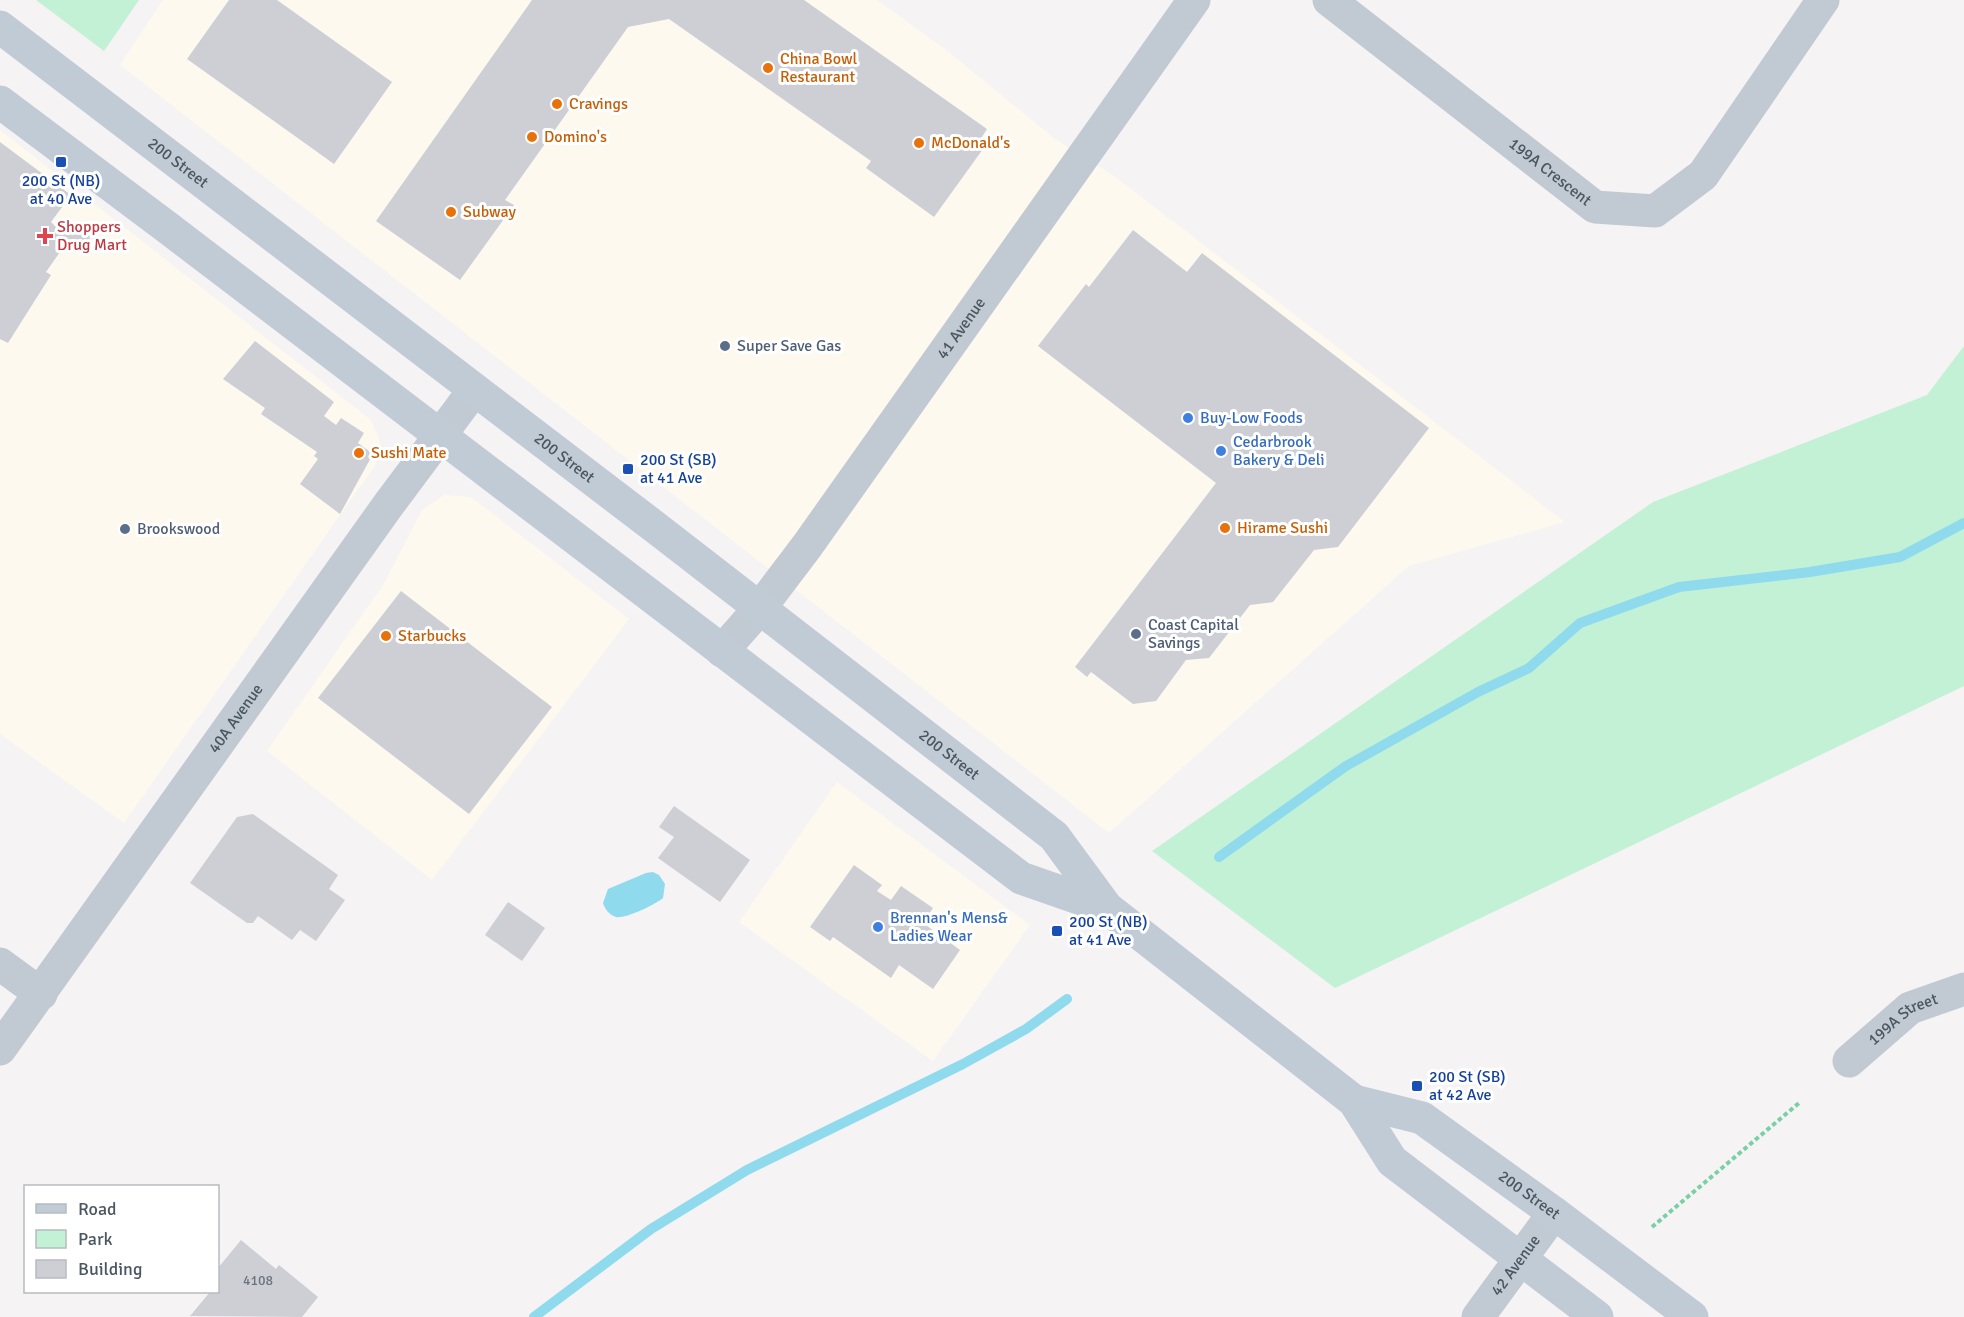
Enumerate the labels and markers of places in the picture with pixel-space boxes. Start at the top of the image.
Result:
place label: China Bowl Restaurant [780,49,857,87]
marker: China Bowl Restaurant [761,61,775,75]
place label: Cravings [569,94,628,114]
marker: Cravings [550,97,564,111]
place label: Domino's [544,127,607,147]
marker: Domino's [525,130,539,144]
place label: McDonald's [931,133,1010,153]
marker: McDonald's [912,136,926,150]
marker: 200 St (NB) at 40 Ave [54,155,68,169]
place label: 200 St (NB) at 40 Ave [22,171,100,209]
place label: Subway [463,202,516,222]
marker: Subway [444,205,458,219]
place label: Shoppers Drug Mart [57,217,127,255]
marker: Shoppers Drug Mart [38,229,52,243]
place label: Super Save Gas [737,336,841,356]
marker: Super Save Gas [718,339,732,353]
place label: Buy-Low Foods [1200,408,1303,428]
marker: Buy-Low Foods [1181,411,1195,425]
place label: Cedarbrook Bakery & Deli [1233,432,1325,470]
place label: Sushi Mate [371,443,447,463]
marker: Cedarbrook Bakery & Deli [1214,444,1228,458]
marker: Sushi Mate [352,446,366,460]
place label: 200 St (SB) at 41 Ave [640,450,717,488]
marker: 200 St (SB) at 41 Ave [621,462,635,476]
place label: Hirame Sushi [1237,518,1328,538]
place label: Brookswood [137,519,220,539]
marker: Hirame Sushi [1218,521,1232,535]
marker: Brookswood [118,522,132,536]
place label: Coast Capital Savings [1148,615,1239,653]
place label: Starbucks [398,626,466,646]
marker: Coast Capital Savings [1129,627,1143,641]
marker: Starbucks [379,629,393,643]
place label: Brennan's Mens& Ladies Wear [890,908,1008,946]
place label: 200 St (NB) at 41 Ave [1069,912,1148,950]
marker: Brennan's Mens& Ladies Wear [871,920,885,934]
marker: 200 St (NB) at 41 Ave [1050,924,1064,938]
place label: 200 St (SB) at 42 Ave [1429,1067,1506,1105]
marker: 200 St (SB) at 42 Ave [1410,1079,1424,1093]

